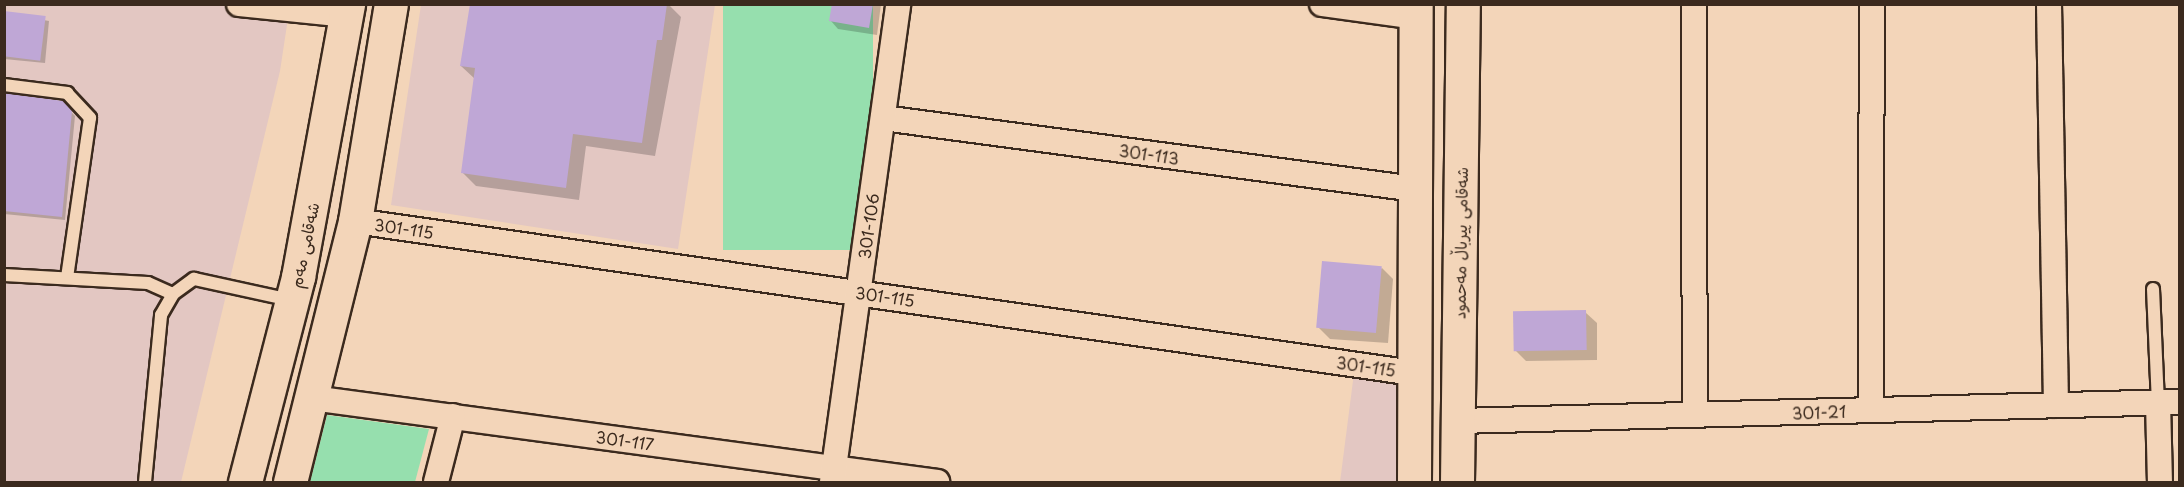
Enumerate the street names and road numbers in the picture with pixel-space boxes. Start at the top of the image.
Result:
street label: 301-113 [1118,140,1180,168]
street label: شەقامی پیرباڵ مەحمود [1449,167,1471,319]
street label: 301-106 [854,192,882,260]
street label: شەقامی مەم [286,200,322,290]
street label: 301-115 [373,214,435,242]
street label: 301-115 [854,282,916,310]
street label: 301-115 [1335,352,1397,380]
street label: 301-21 [1792,401,1846,423]
street label: 301-117 [595,426,655,454]

